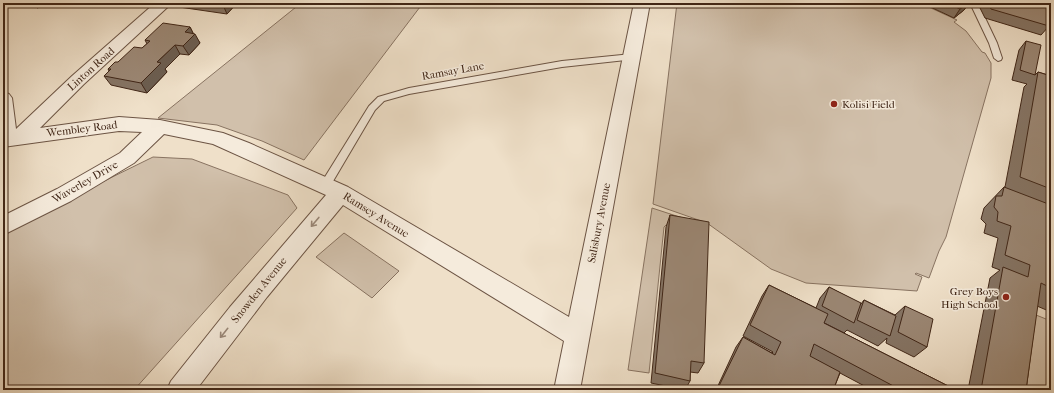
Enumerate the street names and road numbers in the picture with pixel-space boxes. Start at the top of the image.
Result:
street label: Linton Road [65,44,118,94]
street label: Ramsay Lane [421,59,486,83]
street label: Wembley Road [45,118,119,140]
street label: Waverley Drive [49,158,121,207]
street label: Salisbury Avenue [585,181,613,264]
street label: Ramsey Avenue [341,189,412,241]
street label: Snowden Avenue [228,254,290,326]

